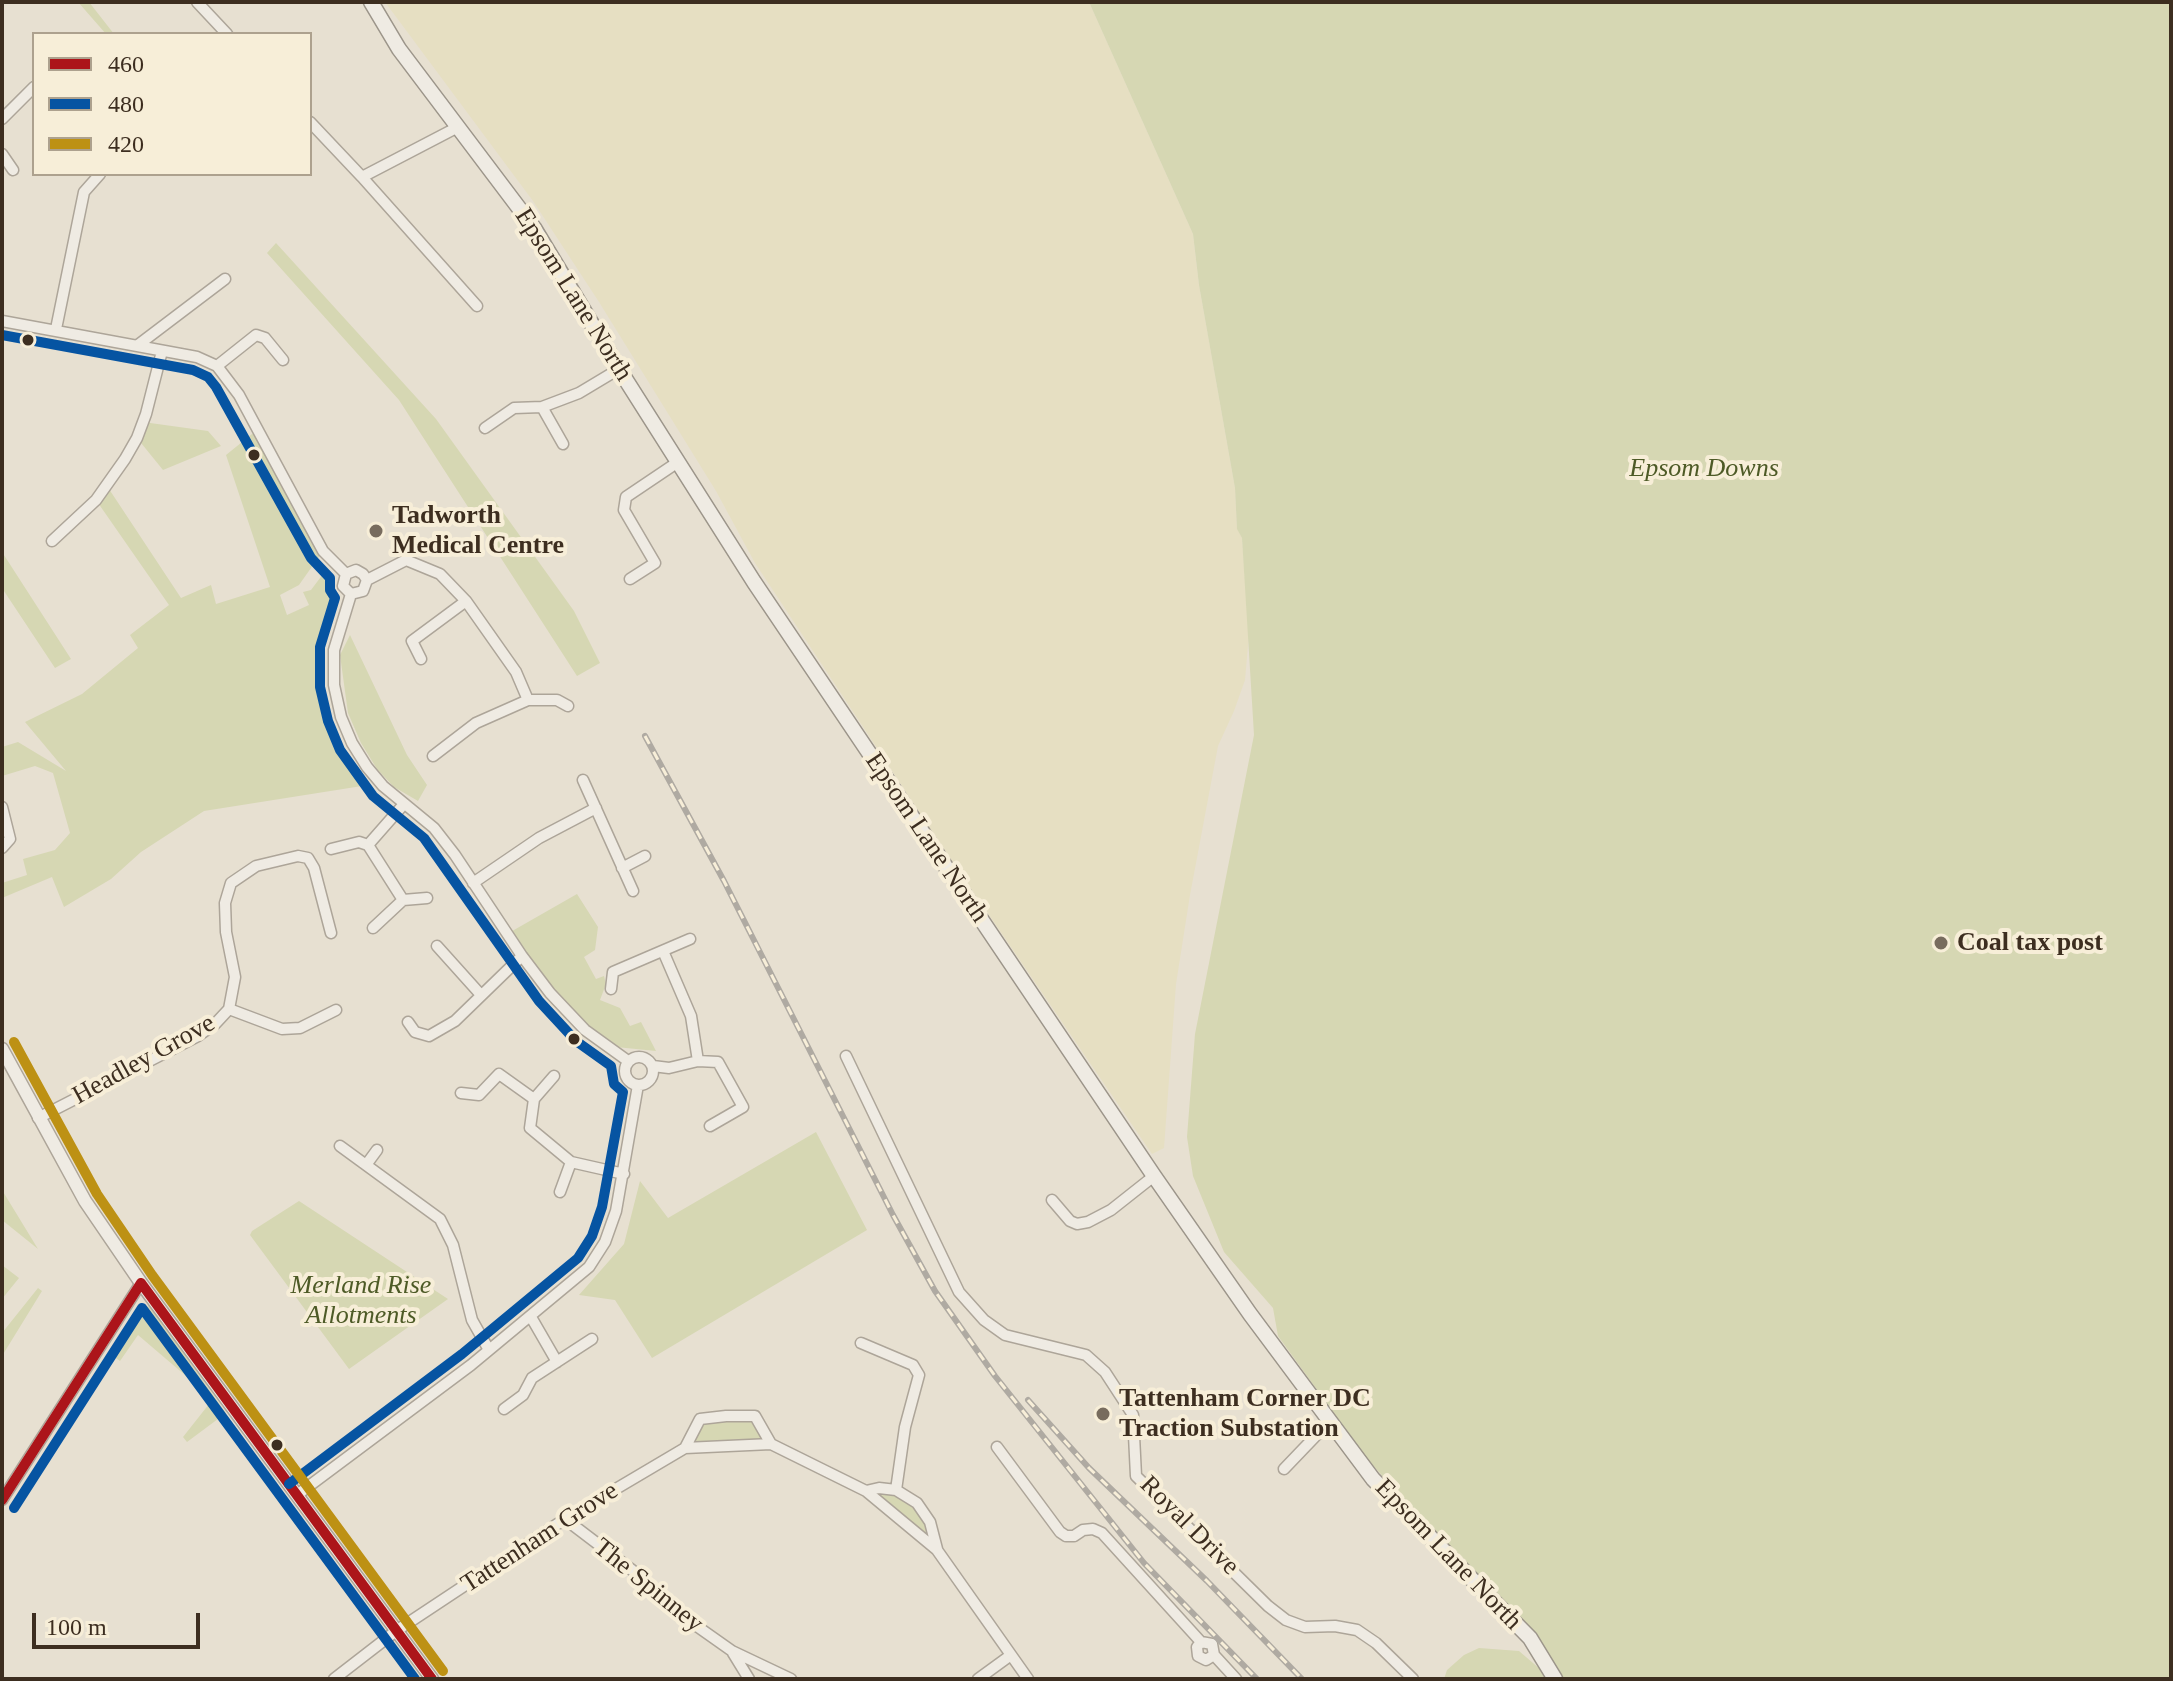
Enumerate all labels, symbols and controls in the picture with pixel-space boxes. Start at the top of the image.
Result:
legend [32,32,312,176]
text: 460 [108,51,144,77]
text: 480 [108,91,144,117]
text: 420 [108,131,144,157]
street label: Epsom Lane North [507,203,639,387]
unlabelled marker [20,332,36,348]
unlabelled marker [246,447,262,463]
park label: Epsom Downs [1629,453,1779,485]
place label: Tadworth Medical Centre [392,500,564,562]
marker: Tadworth Medical Centre [367,522,385,540]
street label: Epsom Lane North [858,747,994,929]
place label: Coal tax post [1957,927,2103,959]
marker: Coal tax post [1932,934,1950,952]
street label: Headley Grove [67,1008,221,1112]
unlabelled marker [566,1031,582,1047]
park label: Merland Rise Allotments [291,1270,431,1332]
place label: Tattenham Corner DC Traction Substation [1119,1383,1371,1444]
marker: Tattenham Corner DC Traction Substation [1094,1405,1112,1423]
unlabelled marker [269,1437,285,1453]
street label: Royal Drive [1133,1470,1245,1582]
street label: Epsom Lane North [1368,1473,1528,1637]
street label: Tattenham Grove [456,1476,624,1600]
street label: The Spinney [587,1532,709,1640]
scale bar [36,1597,204,1647]
text: 100 m [46,1614,107,1640]

